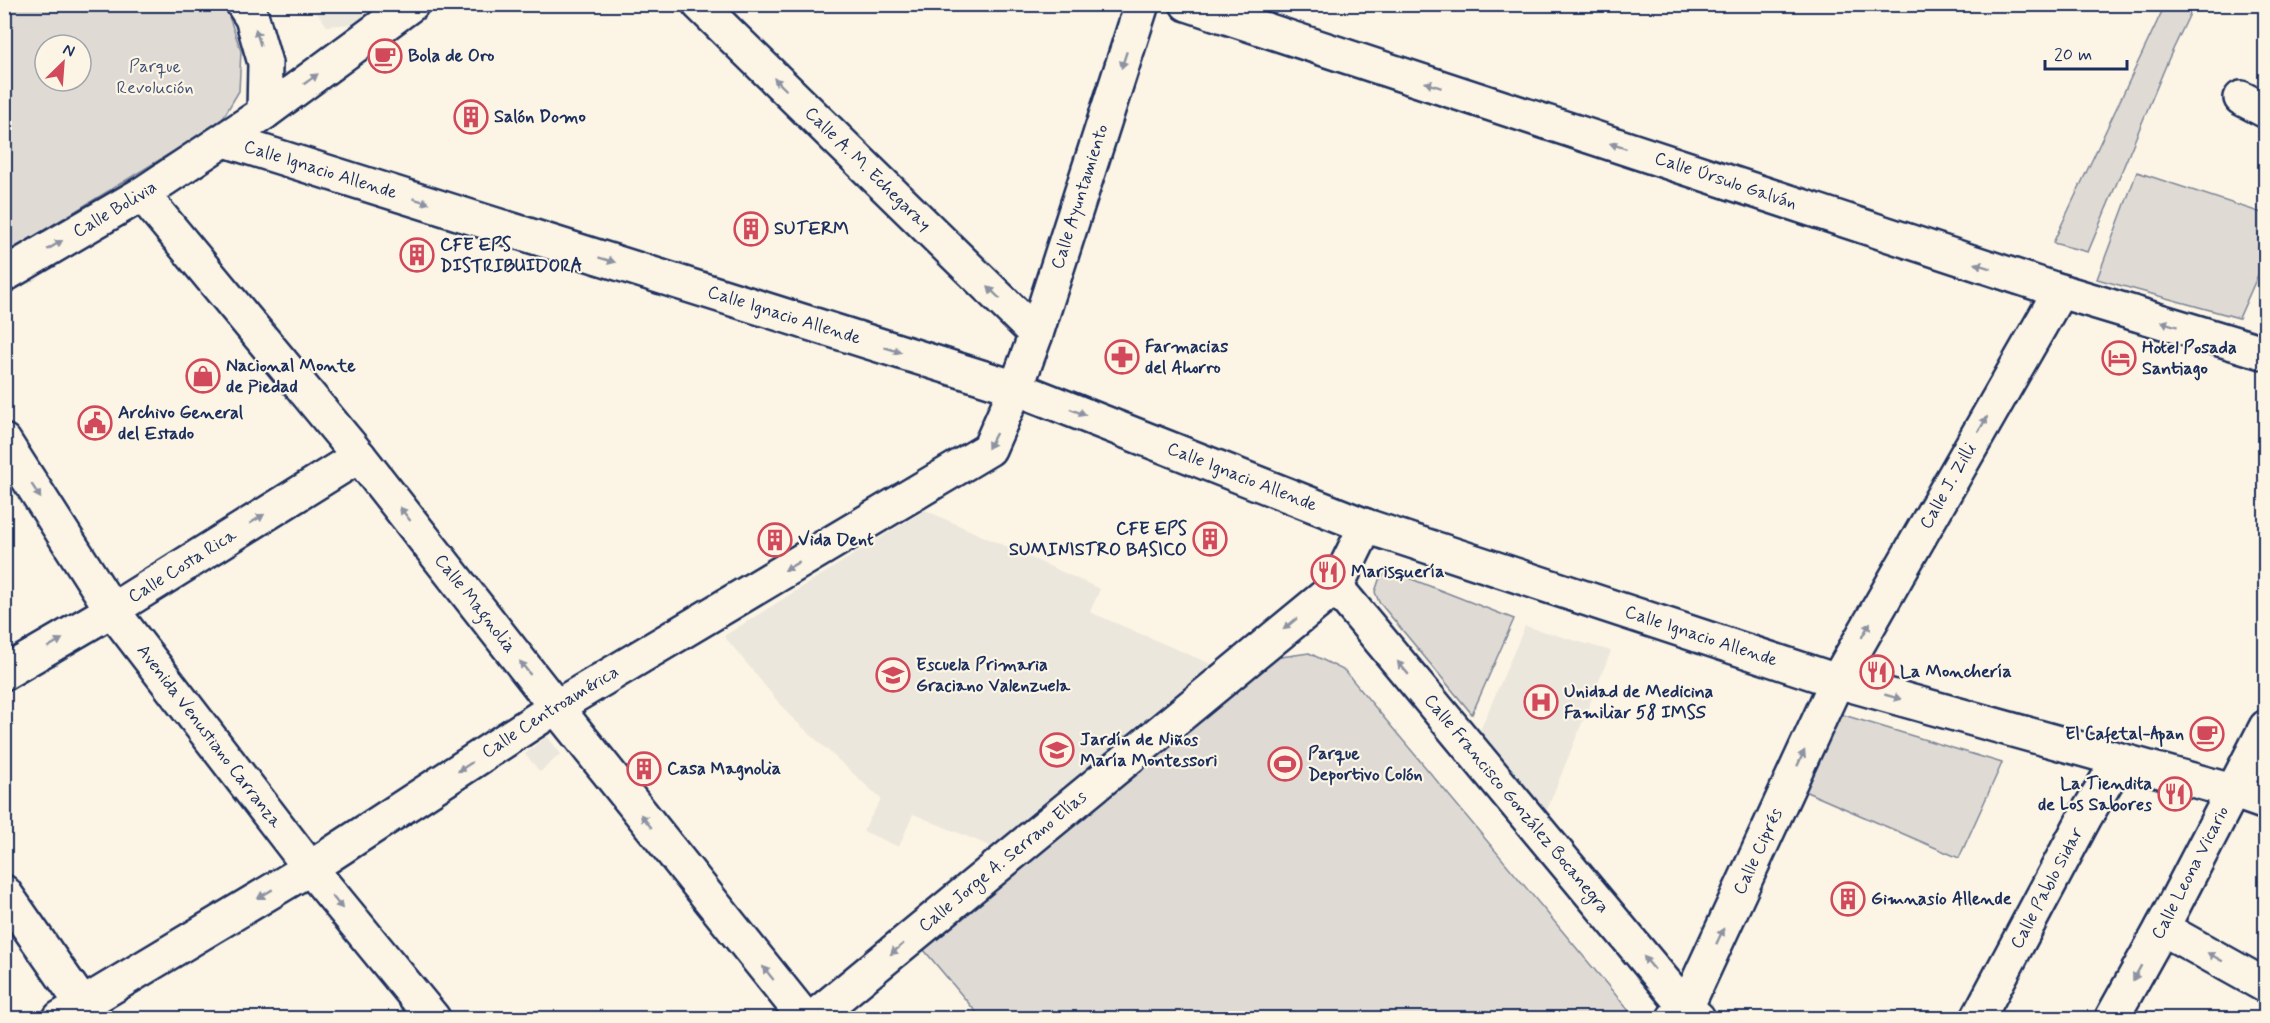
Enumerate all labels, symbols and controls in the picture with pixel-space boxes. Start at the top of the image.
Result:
one-way arrow [253,28,262,46]
north arrow [33,33,93,93]
scale bar [2045,33,2128,71]
cafe icon: Bola de Oro [367,38,403,74]
text: N [59,39,78,63]
text: 20 m [2054,43,2092,67]
place label: Bola de Oro [408,44,495,68]
one-way arrow [1119,51,1129,69]
park label: Parque Revolución [116,55,194,100]
one-way arrow [302,73,318,85]
one-way arrow [773,77,787,91]
one-way arrow [1424,80,1442,89]
building icon: Salón Domo [453,99,489,135]
street label: Calle A. M. Echegaray [799,102,936,236]
place label: Salón Domo [494,105,586,129]
street label: Calle Ayuntamiento [1046,121,1115,272]
street label: Calle Ignacio Allende [241,135,400,205]
one-way arrow [1609,141,1627,150]
street label: Calle Úrsulo Galván [1651,146,1800,216]
street label: Calle Bolivia [69,175,162,244]
one-way arrow [412,197,430,207]
building icon: SUTERM [733,211,769,247]
place label: SUTERM [774,217,849,241]
place label: CFE EPS DISTRIBUIDORA [440,233,582,278]
building icon: CFE EPS DISTRIBUIDORA [399,237,435,273]
one-way arrow [47,240,63,251]
one-way arrow [598,256,616,265]
one-way arrow [1974,260,1992,270]
street label: Calle Ignacio Allende [704,280,864,351]
one-way arrow [988,287,1002,301]
one-way arrow [2160,319,2178,328]
place label: Farmacias del Ahorro [1145,335,1228,380]
place label: Hotel Posada Santiago [2142,336,2237,381]
pharmacy icon: Farmacias del Ahorro [1104,339,1140,375]
hotel icon: Hotel Posada Santiago [2101,340,2137,376]
one-way arrow [884,346,902,355]
place label: Nacional Monte de Piedad [226,354,356,399]
shop icon: Nacional Monte de Piedad [185,358,221,394]
place label: Archivo General del Estado [118,401,244,446]
public building icon: Archivo General del Estado [77,405,113,441]
one-way arrow [1069,408,1087,418]
one-way arrow [1978,416,1988,433]
one-way arrow [987,433,997,450]
street label: Calle Ignacio Allende [1163,437,1321,518]
street label: Calle J. Zilli [1914,439,1982,534]
one-way arrow [30,482,42,498]
one-way arrow [399,507,411,522]
one-way arrow [249,514,265,525]
place label: CFE EPS SUMINISTRO BASICO [1009,517,1188,562]
building icon: CFE EPS SUMINISTRO BASICO [1192,521,1228,557]
building icon: Vida Dent [757,522,793,558]
street label: Calle Costa Rica [124,523,241,609]
place label: Vida Dent [798,528,874,552]
street label: Calle Magnolia [429,549,521,658]
restaurant icon: Marisquería [1310,554,1346,590]
place label: Marisquería [1351,560,1444,584]
one-way arrow [784,561,800,572]
street label: Calle Ignacio Allende [1622,600,1781,673]
one-way arrow [1283,618,1298,630]
one-way arrow [1861,621,1871,638]
one-way arrow [47,638,63,649]
street label: Avenida Venustiano Carranza [131,640,287,833]
place label: Escuela Primaria Graciano Valenzuela [916,653,1071,698]
restaurant icon: La Monchería [1859,654,1895,690]
school or university icon: Escuela Primaria Graciano Valenzuela [875,657,911,693]
street label: Calle Centroamérica [477,660,623,764]
one-way arrow [518,660,531,676]
place label: La Monchería [1900,660,2012,684]
one-way arrow [1397,661,1410,676]
place label: Unidad de Medicina Familiar 58 IMSS [1564,680,1713,725]
hospital icon: Unidad de Medicina Familiar 58 IMSS [1523,684,1559,720]
street label: Calle Francisco González Bocanegra [1418,689,1615,919]
one-way arrow [1884,693,1902,702]
cafe icon: El Cafetal-Apan [2189,716,2225,752]
place label: El Cafetal-Apan [2065,722,2184,747]
place label: Jardín de Niños María Montessori [1080,728,1217,773]
school or university icon: Jardín de Niños María Montessori [1039,732,1075,768]
place label: Parque Deportivo Colón [1308,742,1423,787]
sports icon: Parque Deportivo Colón [1267,746,1303,782]
one-way arrow [1797,750,1806,767]
building icon: Casa Magnolia [626,751,662,787]
place label: Casa Magnolia [667,757,781,781]
one-way arrow [457,761,473,772]
place label: La Tiendita de Los Sabores [2038,772,2152,817]
restaurant icon: La Tiendita de Los Sabores [2157,776,2193,812]
street label: Calle Jorge A. Serrano Elías [914,785,1092,938]
street label: Calle Leona Vicario [2146,802,2235,944]
street label: Calle Ciprés [1728,804,1789,899]
one-way arrow [641,813,653,828]
street label: Calle Pablo Sidar [2005,823,2090,953]
building icon: Gimnasio Allende [1830,881,1866,917]
place label: Gimnasio Allende [1871,887,2012,911]
one-way arrow [257,889,273,900]
one-way arrow [331,894,343,909]
one-way arrow [1715,927,1724,944]
one-way arrow [890,942,905,955]
one-way arrow [2206,952,2223,962]
one-way arrow [1643,956,1656,971]
one-way arrow [2132,965,2142,982]
one-way arrow [762,966,775,981]

